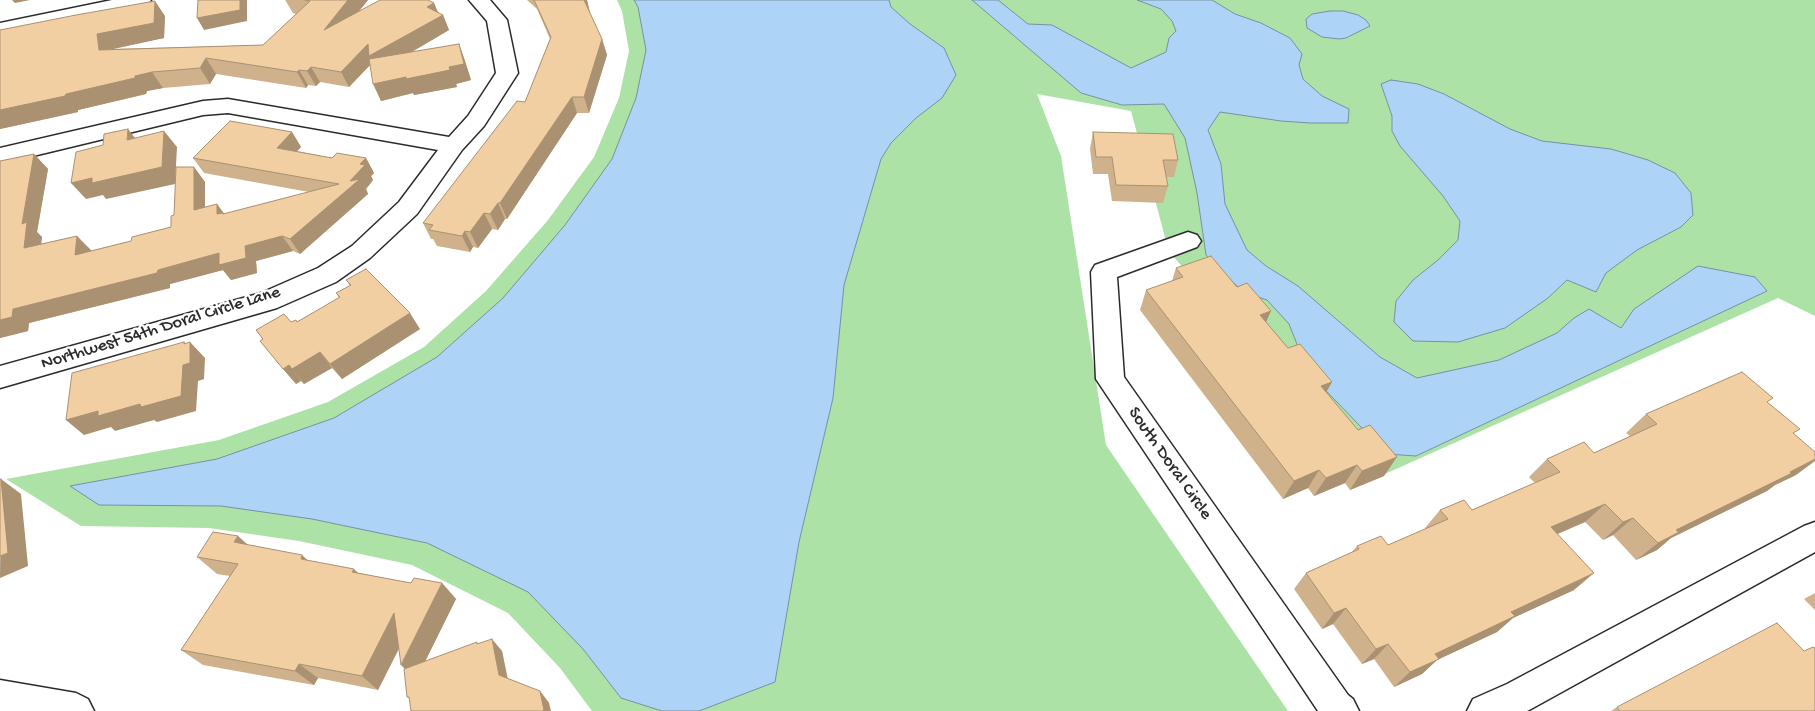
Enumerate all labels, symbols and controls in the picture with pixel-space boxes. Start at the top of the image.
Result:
street label: Northwest 54th Doral Circle Lane [39,282,283,376]
street label: South Doral Circle [1122,404,1216,524]

